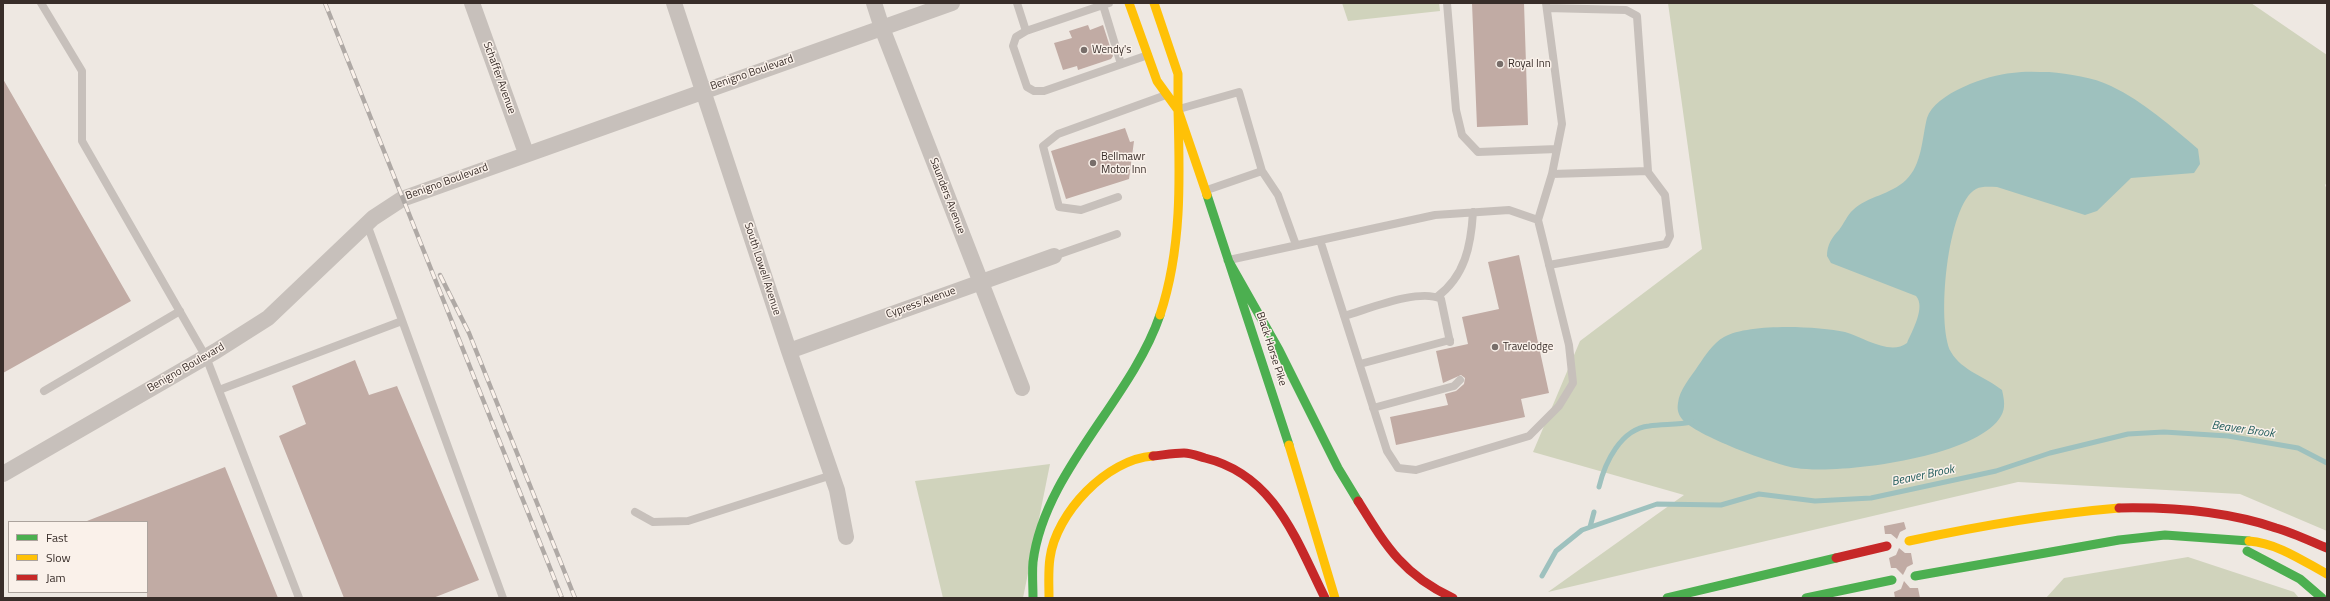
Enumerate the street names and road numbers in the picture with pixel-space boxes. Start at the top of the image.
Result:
street label: Schaffer Avenue [480,40,518,116]
street label: Benigno Boulevard [709,53,795,93]
street label: Saunders Avenue [926,156,968,236]
street label: Benigno Boulevard [404,161,490,203]
street label: South Lowell Avenue [741,221,783,317]
street label: Cypress Avenue [884,284,958,322]
street label: Black Horse Pike [1253,310,1289,388]
street label: Benigno Boulevard [145,341,227,395]

